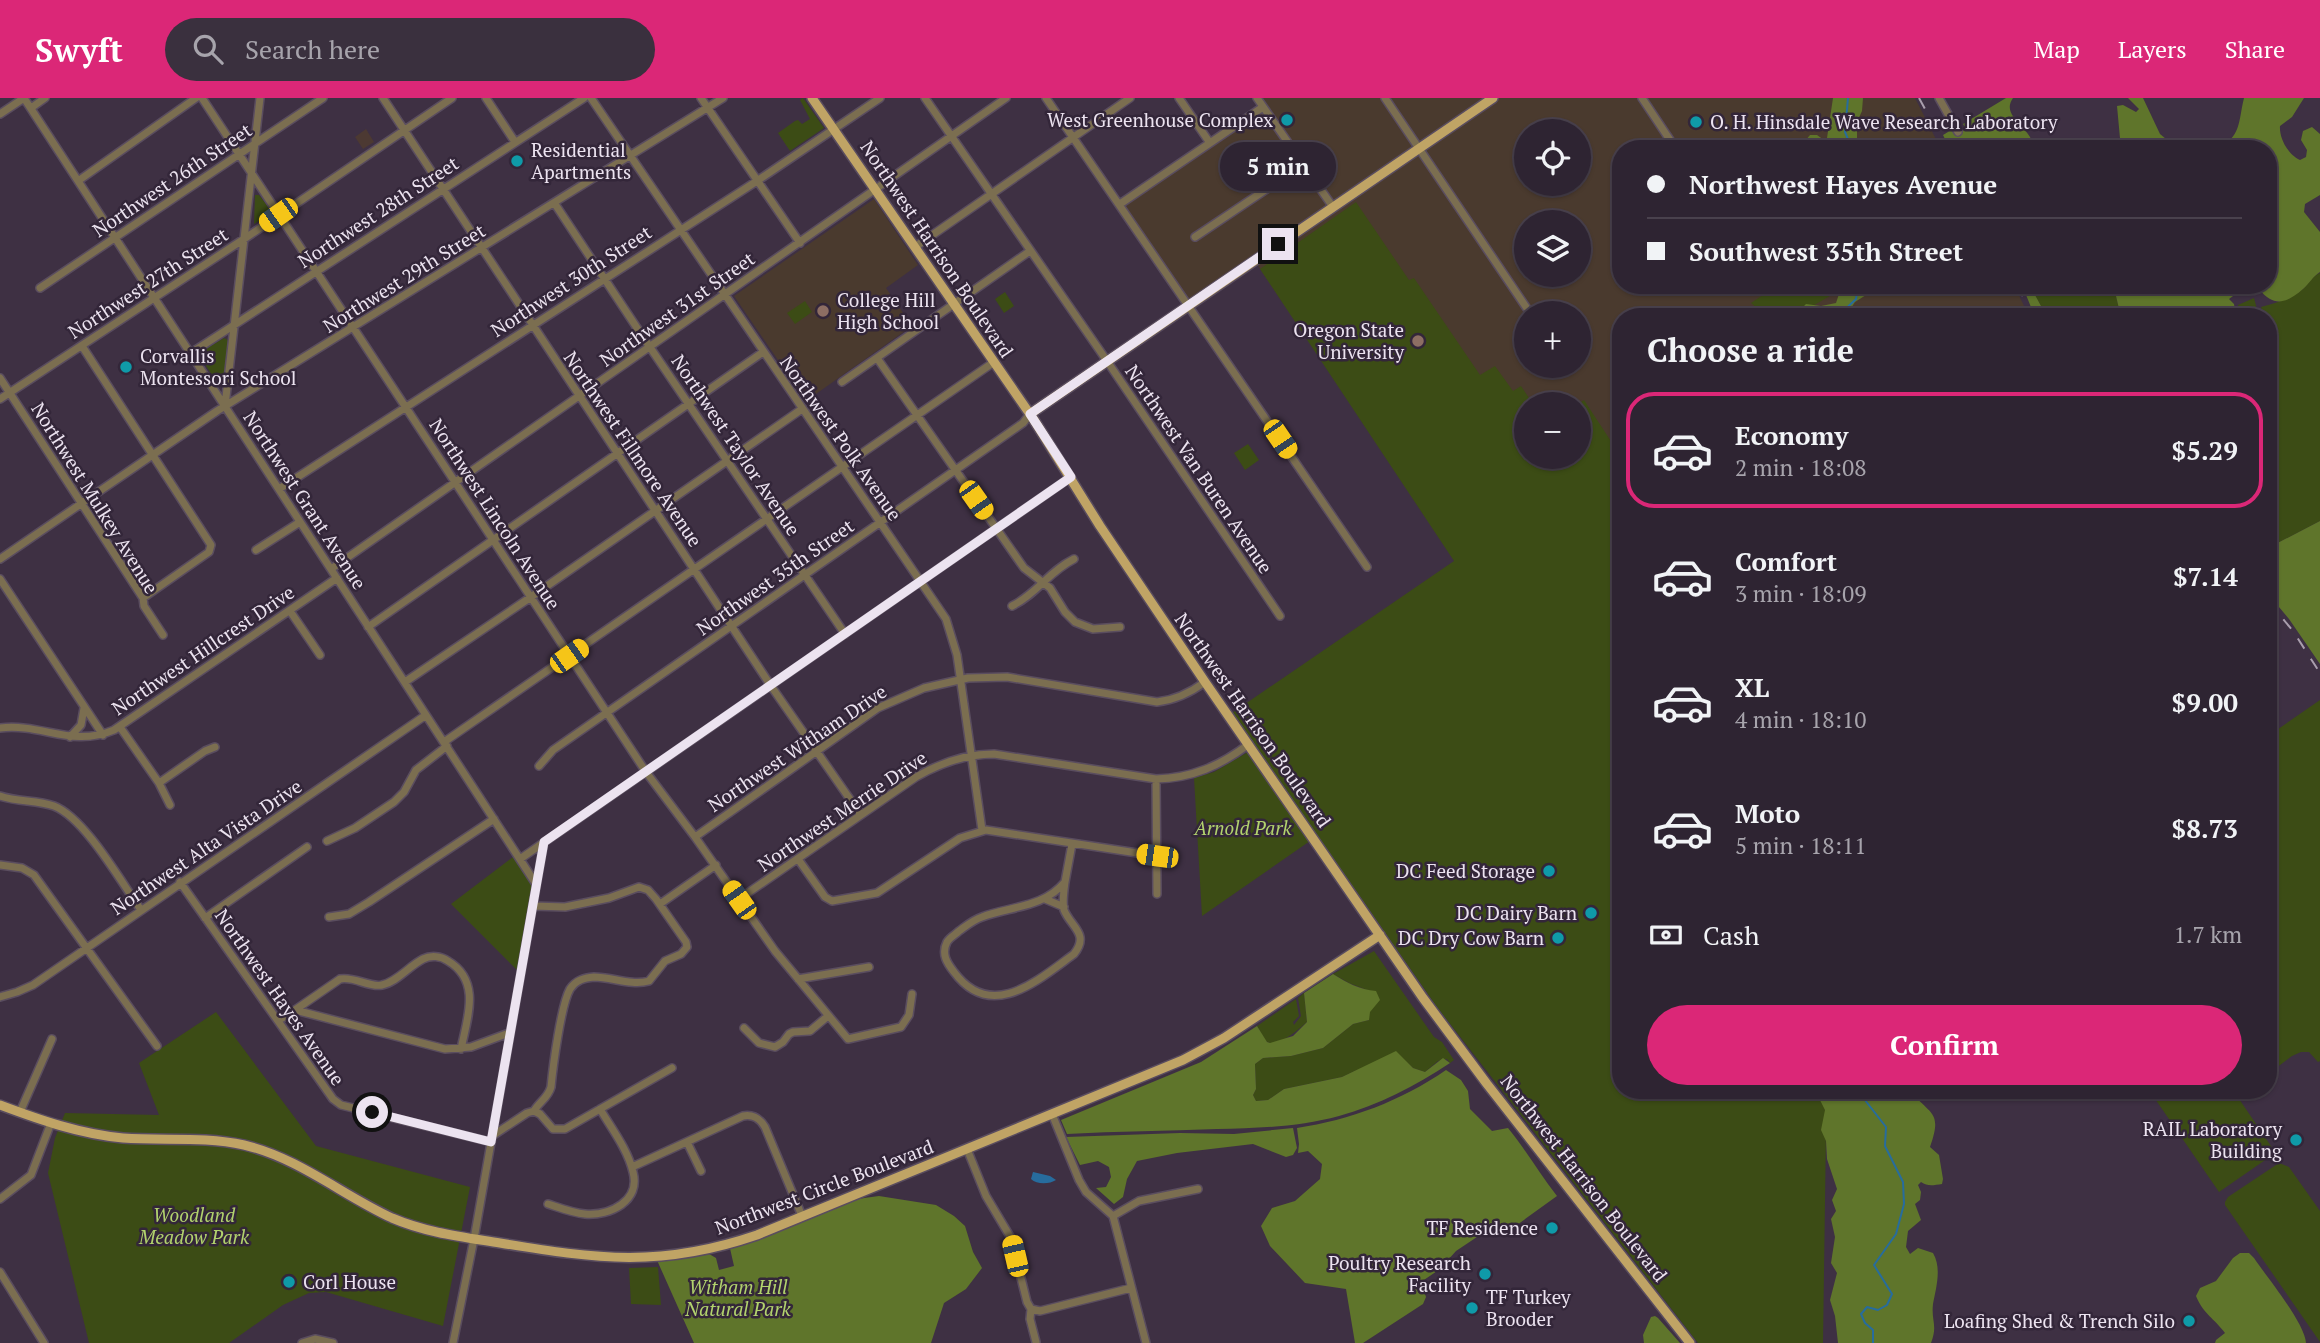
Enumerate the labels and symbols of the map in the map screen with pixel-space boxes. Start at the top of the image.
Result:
place label: West Greenhouse Complex [1047,107,1273,132]
place label: O. H. Hinsdale Wave Research Laboratory [1710,109,2058,134]
marker: West Greenhouse Complex [1279,112,1295,128]
marker: O. H. Hinsdale Wave Research Laboratory [1688,114,1704,130]
street label: Northwest 26th Street [87,117,256,242]
street label: Northwest Harrison Boulevard [855,135,1020,362]
place label: Residential Apartments [531,137,631,184]
callout: 5 min [1220,142,1336,192]
street label: Northwest 28th Street [293,150,463,273]
marker: Residential Apartments [509,153,525,169]
car [255,194,302,236]
street label: Northwest 29th Street [318,217,490,338]
street label: Northwest 30th Street [486,219,656,342]
street label: Northwest 27th Street [63,221,232,344]
route end [1262,228,1294,260]
street label: Northwest 31st Street [594,246,759,372]
place label: College Hill High School [837,287,939,334]
marker: College Hill High School [815,303,831,319]
place label: Oregon State University [1293,317,1404,364]
marker: Oregon State University [1410,333,1426,349]
place label: Corvallis Montessori School [140,343,296,390]
street label: Northwest Fillmore Avenue [559,346,708,551]
street label: Northwest Taylor Avenue [666,349,806,540]
street label: Northwest Polk Avenue [775,350,908,525]
marker: Corvallis Montessori School [118,359,134,375]
street label: Northwest Van Buren Avenue [1120,360,1279,578]
street label: Northwest Mulkey Avenue [26,397,165,598]
street label: Northwest Grant Avenue [238,406,372,594]
street label: Northwest Lincoln Avenue [424,413,567,614]
car [1260,416,1301,462]
car [956,477,997,523]
street label: Northwest 35th Street [691,513,858,640]
street label: Northwest Hillcrest Drive [107,579,299,720]
street label: Northwest Harrison Boulevard [1170,608,1337,832]
car [546,635,593,677]
street label: Northwest Witham Drive [702,678,891,817]
street label: Northwest Merrie Drive [752,745,931,877]
street label: Northwest Alta Vista Drive [105,773,306,920]
park label: Arnold Park [1193,815,1293,840]
car [1135,843,1180,869]
place label: DC Feed Storage [1396,858,1535,883]
marker: DC Feed Storage [1541,863,1557,879]
car [719,877,760,923]
place label: DC Dairy Barn [1456,900,1577,925]
street label: Northwest Hayes Avenue [210,904,351,1090]
marker: DC Dairy Barn [1583,905,1599,921]
place label: DC Dry Cow Barn [1398,925,1544,950]
marker: DC Dry Cow Barn [1550,930,1566,946]
street label: Northwest Harrison Boulevard [1496,1069,1673,1287]
route start [356,1096,388,1128]
place label: RAIL Laboratory Building [2143,1116,2283,1163]
marker: RAIL Laboratory Building [2288,1132,2304,1148]
street label: Northwest Circle Boulevard [711,1133,937,1240]
park label: Woodland Meadow Park [138,1202,250,1249]
place label: TF Residence [1427,1215,1538,1240]
marker: TF Residence [1544,1220,1560,1236]
car [1001,1233,1030,1279]
place label: Poultry Research Facility [1328,1250,1471,1297]
marker: Poultry Research Facility [1477,1266,1493,1282]
place label: Corl House [303,1269,396,1294]
marker: Corl House [281,1274,297,1290]
park label: Witham Hill Natural Park [684,1274,792,1321]
place label: TF Turkey Brooder [1486,1284,1571,1331]
marker: TF Turkey Brooder [1464,1300,1480,1316]
place label: Loafing Shed & Trench Silo [1944,1308,2175,1333]
marker: Loafing Shed & Trench Silo [2181,1313,2197,1329]

